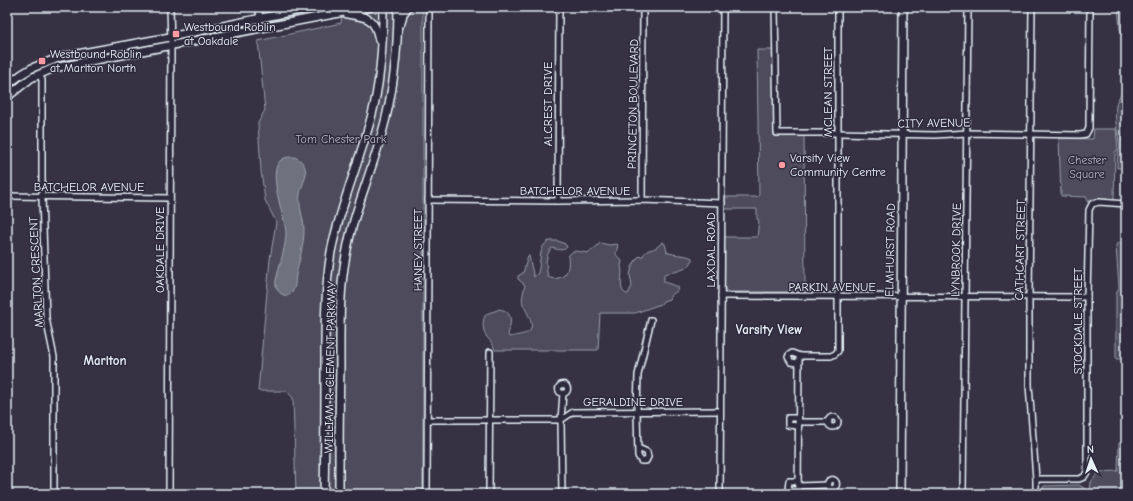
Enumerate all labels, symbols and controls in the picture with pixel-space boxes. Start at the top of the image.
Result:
place label: Westbound Roblin at Oakdale [184,20,276,48]
marker: Westbound Roblin at Oakdale [171,29,181,39]
street label: PRINCETON BOULEVARD [625,39,641,169]
street label: MCLEAN STREET [821,46,835,137]
place label: Westbound Roblin at Marlton North [50,47,142,75]
marker: Westbound Roblin at Marlton North [37,56,47,66]
street label: ALCREST DRIVE [541,62,555,146]
street label: CITY AVENUE [897,115,971,131]
park label: Tom Chester Park [295,132,387,146]
place label: Varsity View Community Centre [790,151,886,179]
park label: Chester Square [1068,153,1107,181]
marker: Varsity View Community Centre [777,160,787,170]
street label: BATCHELOR AVENUE [34,180,144,194]
street label: BATCHELOR AVENUE [520,184,630,198]
street label: CATHCART STREET [1012,199,1028,301]
street label: ELMHURST ROAD [882,203,898,297]
street label: LYNBROOK DRIVE [948,203,964,297]
street label: OAKDALE DRIVE [153,207,167,293]
street label: HANEY STREET [411,208,425,291]
street label: LAXDAL ROAD [704,212,718,288]
street label: MARLTON CRESCENT [26,215,46,328]
street label: STOCKDALE STREET [1071,267,1085,374]
street label: WILLIAM R. CLEMENT PARKWAY [321,280,339,453]
street label: PARKIN AVENUE [788,280,876,294]
district label: Varsity View [736,322,802,337]
district label: Marlton [83,353,127,368]
street label: GERALDINE DRIVE [583,395,683,409]
north arrow [1071,439,1111,479]
text: N [1087,443,1094,456]

